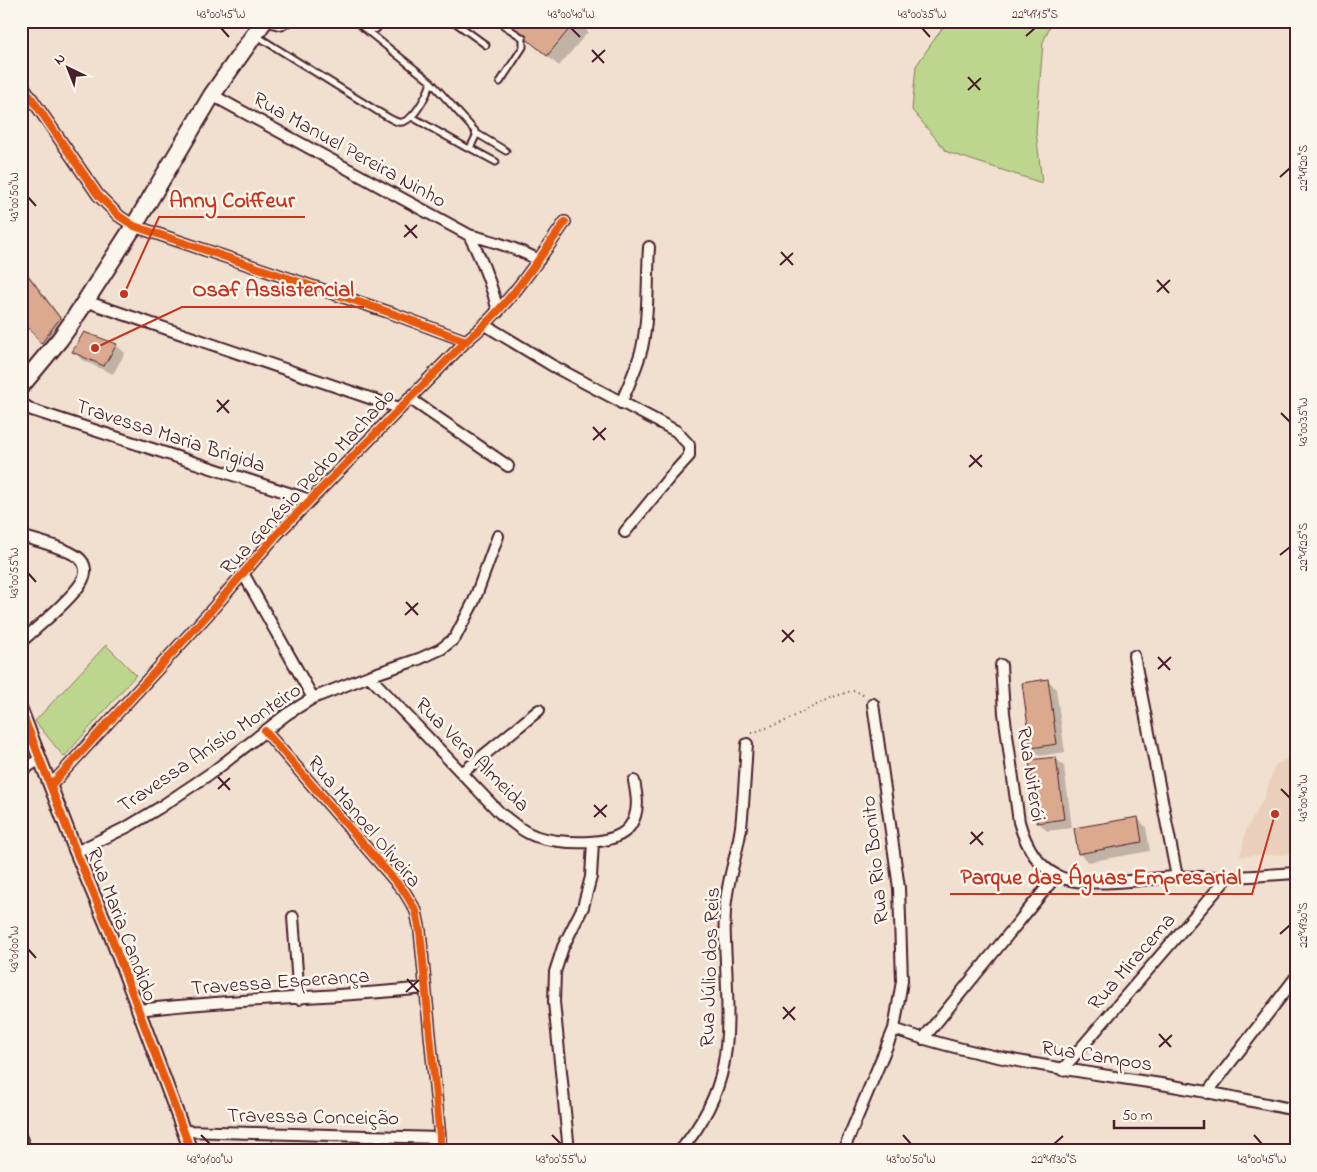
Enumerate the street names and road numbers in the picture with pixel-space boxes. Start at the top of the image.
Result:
street label: Rua Manuel Pereira Ninho [247,85,451,217]
street label: Rua Genésio Pedro Machado [214,382,403,582]
street label: Travessa Maria Brigida [71,392,269,484]
street label: Travessa Anísio Monteiro [112,676,308,821]
street label: Rua Vera Almeida [407,691,536,820]
street label: Rua Niterói [1008,725,1052,824]
street label: Rua Manoel Oliveira [299,750,428,895]
street label: Rua Rio Bonito [854,794,898,925]
street label: Rua Maria Candido [78,843,164,1006]
street label: Rua Júlio dos Reis [693,887,729,1048]
street label: Rua Miracema [1082,907,1183,1018]
street label: Travessa Esperança [190,962,371,1004]
street label: Rua Campos [1039,1033,1155,1081]
street label: Travessa Conceição [227,1101,399,1135]

